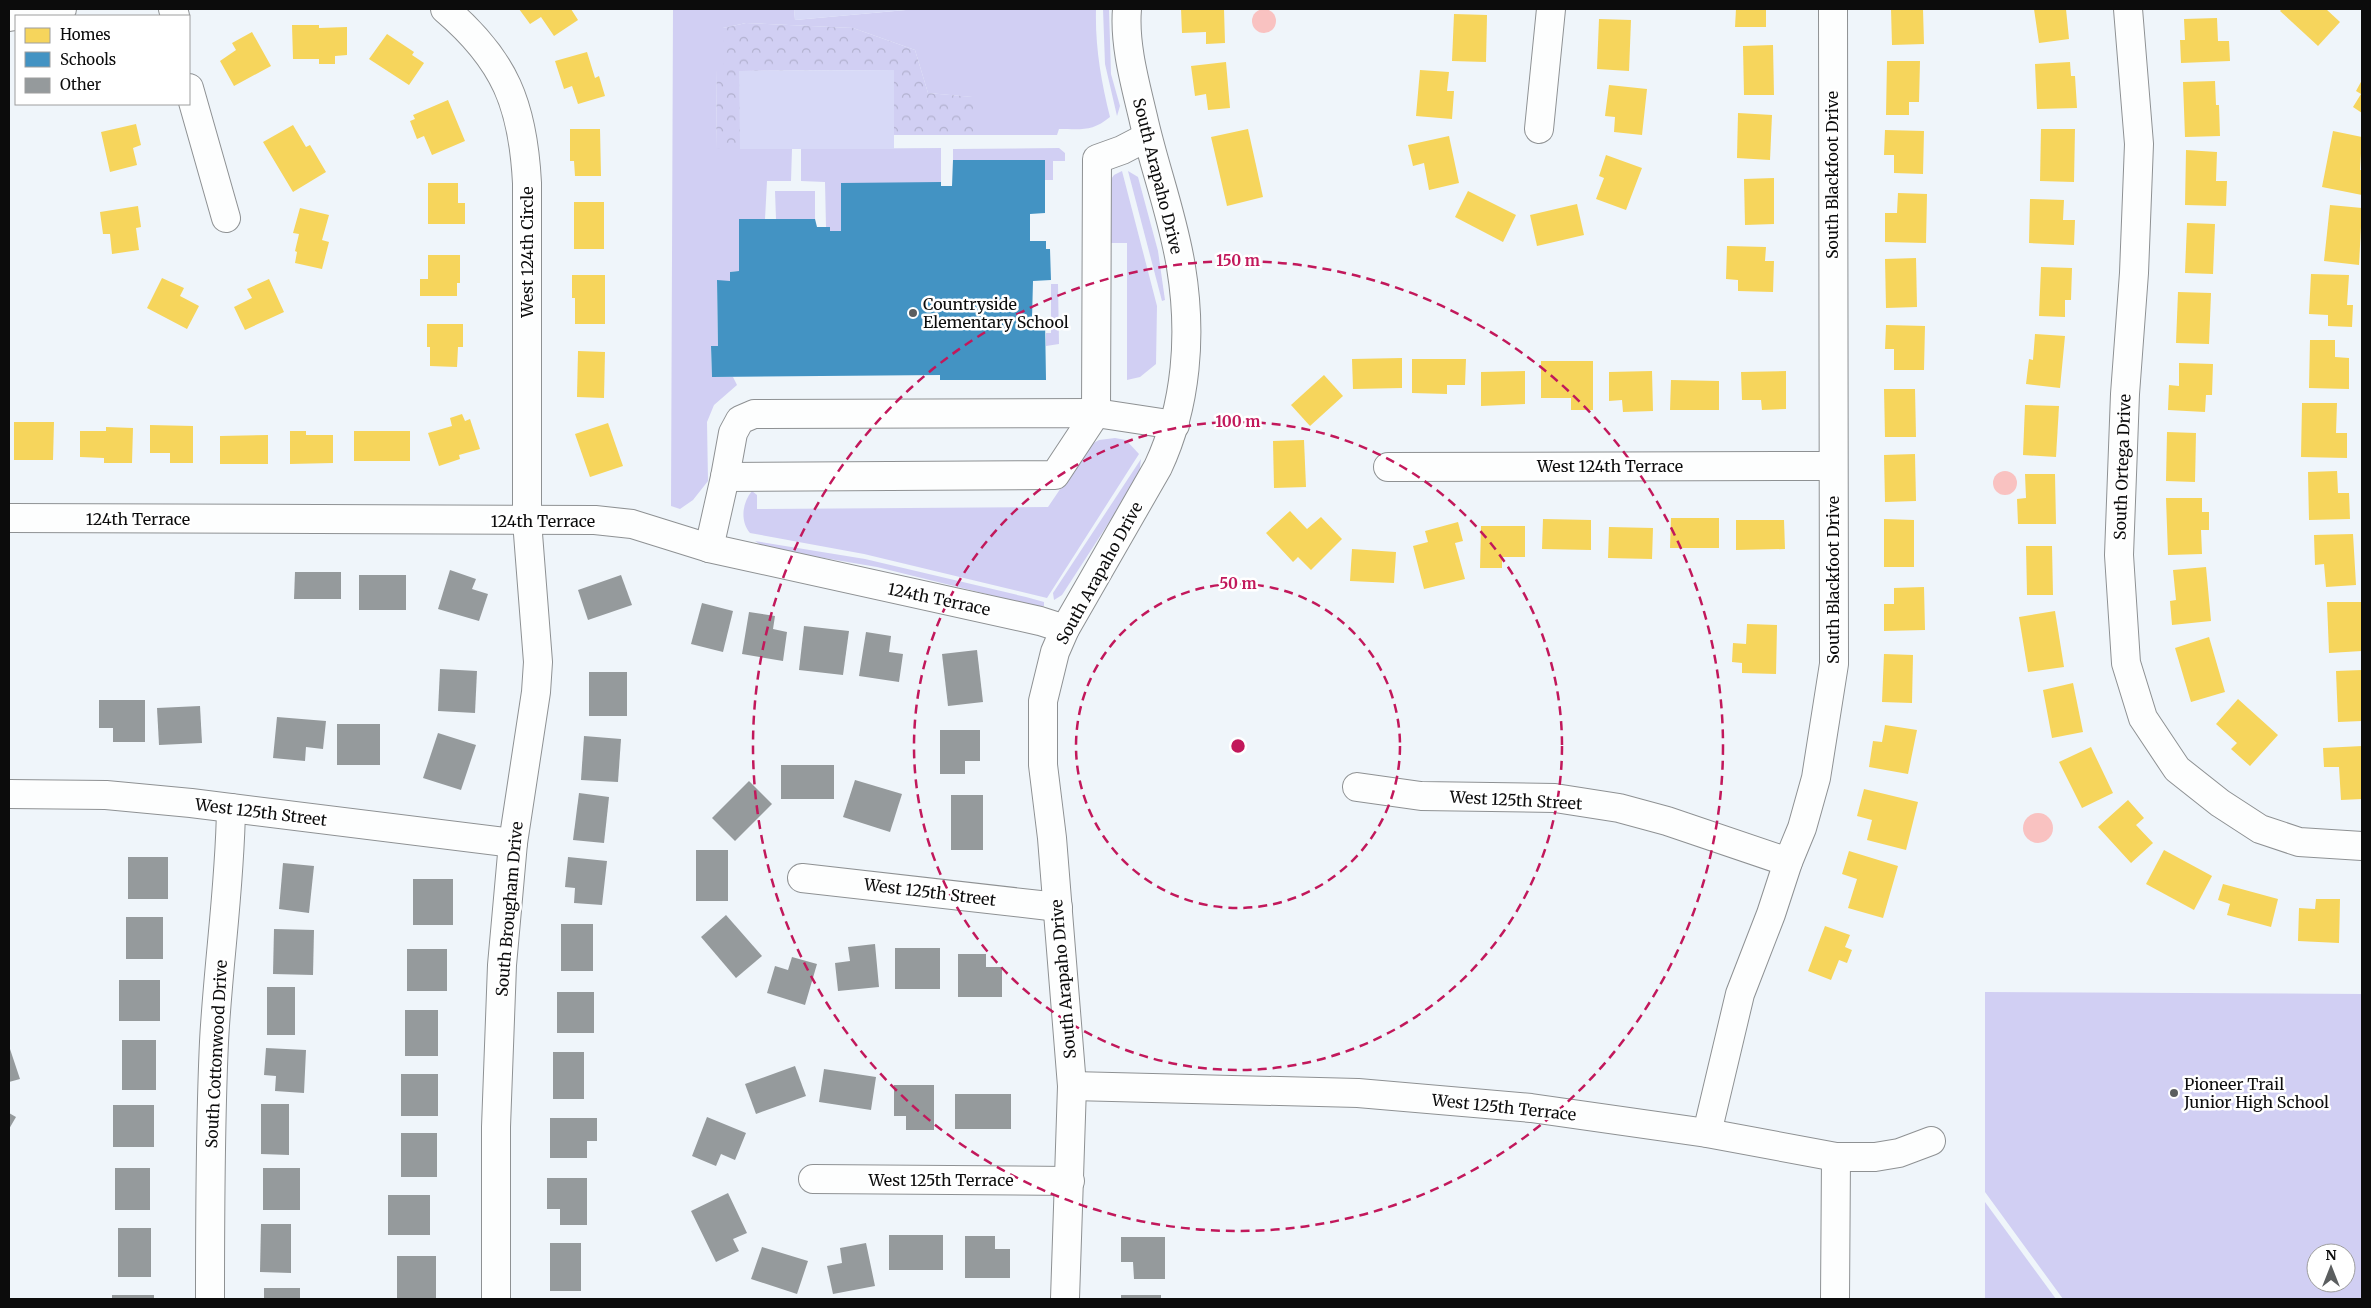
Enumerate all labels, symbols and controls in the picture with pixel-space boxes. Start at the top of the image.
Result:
legend [15,15,190,105]
text: Homes [60,25,111,44]
text: Schools [60,50,116,69]
text: Other [60,75,102,94]
street label: South Blackfoot Drive [1822,91,1842,259]
street label: South Arapaho Drive [1129,96,1187,256]
street label: West 124th Circle [517,186,537,319]
text: 150 m [1216,251,1260,270]
place label: Countryside Elementary School [923,294,1069,332]
marker: Countryside Elementary School [907,307,919,319]
street label: South Ortega Drive [2109,394,2135,540]
text: 100 m [1216,412,1260,431]
street label: West 124th Terrace [1536,456,1683,476]
street label: South Blackfoot Drive [1823,496,1843,664]
street label: South Arapaho Drive [1051,498,1147,648]
street label: 124th Terrace [86,509,190,529]
street label: 124th Terrace [491,511,595,531]
text: 50 m [1219,574,1257,593]
street label: 124th Terrace [886,578,992,620]
centre of rings [1229,737,1247,755]
street label: West 125th Street [1448,786,1584,813]
street label: West 125th Street [193,794,329,830]
street label: South Brougham Drive [491,821,527,997]
street label: West 125th Street [862,874,998,910]
street label: South Arapaho Drive [1046,898,1080,1060]
street label: South Cottonwood Drive [201,959,231,1149]
place label: Pioneer Trail Junior High School [2183,1074,2329,1112]
marker: Pioneer Trail Junior High School [2168,1087,2180,1099]
street label: West 125th Terrace [1430,1089,1577,1125]
street label: West 125th Terrace [867,1170,1014,1190]
north arrow [2306,1243,2356,1293]
text: N [2325,1246,2337,1264]

